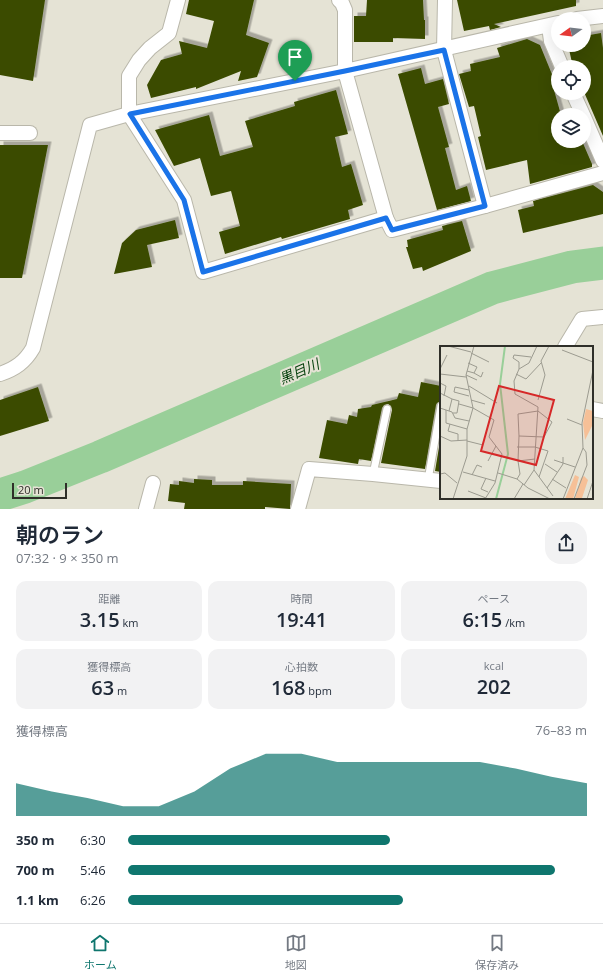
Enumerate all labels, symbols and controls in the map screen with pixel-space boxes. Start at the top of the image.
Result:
north arrow [551,12,591,52]
map controls [551,12,591,148]
pin [278,40,312,81]
icon: arrive [284,46,306,68]
button: locate [551,60,591,100]
button: layers [551,108,591,148]
inset map [440,346,593,499]
water label: 黒目川 [276,353,324,388]
scale bar [12,481,67,500]
text: 20 m [18,482,44,497]
text: 朝のラン [16,519,104,549]
button: share [545,522,587,564]
text: 07:32 · 9 × 350 m [16,549,119,567]
text: 距離 [98,591,120,606]
text: 時間 [290,591,312,606]
text: ペース [478,591,510,606]
text: 3.15 [80,606,120,633]
text: 19:41 [276,606,327,633]
text: 6:15 [462,606,502,633]
text: km [120,615,138,630]
text: /km [502,615,525,630]
text: kcal [484,658,504,673]
text: 獲得標高 [87,659,131,674]
text: 心拍数 [285,659,318,674]
text: 202 [477,673,511,700]
text: 63 [91,674,114,701]
text: 168 [271,674,305,701]
text: m [114,683,127,698]
text: bpm [305,683,332,698]
text: 76–83 m [535,721,587,739]
text: 獲得標高 [16,722,68,740]
text: 350 m [16,831,54,849]
text: 6:30 [80,831,106,849]
text: 700 m [16,861,54,879]
text: 5:46 [80,861,106,879]
text: 1.1 km [16,891,59,909]
text: 6:26 [80,891,106,909]
tab: ホーム [84,932,117,972]
tab: 地図 [285,932,307,972]
tab: 保存済み [475,932,519,972]

